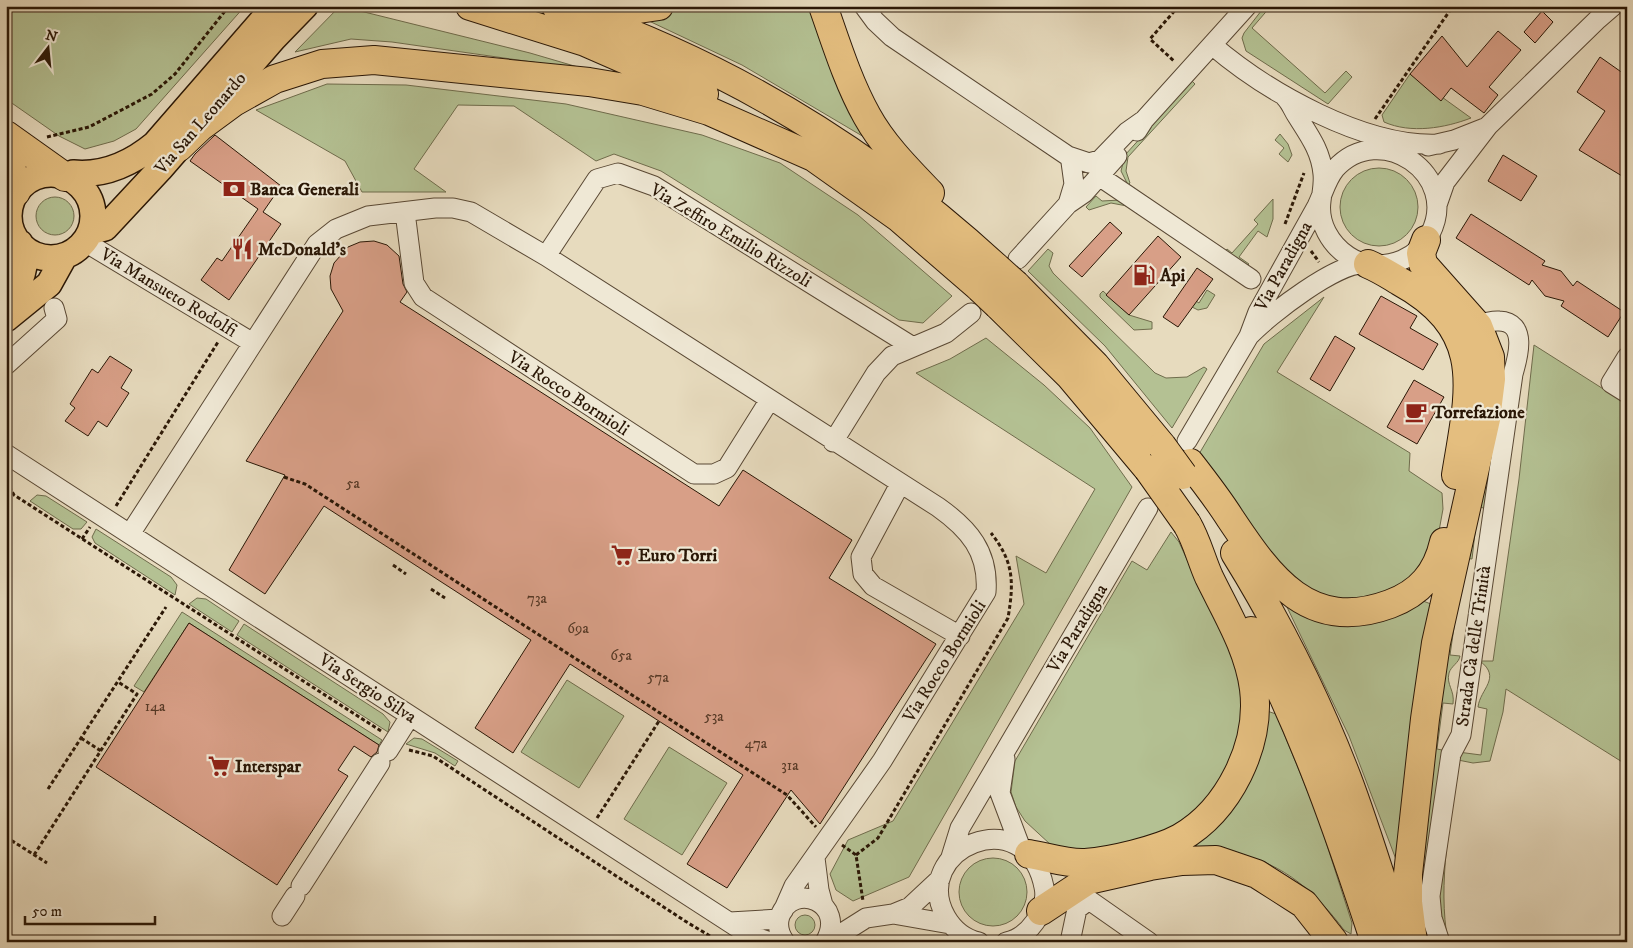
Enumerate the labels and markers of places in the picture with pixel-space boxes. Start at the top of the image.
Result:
bank icon: Banca Generali [221,176,247,202]
place label: Banca Generali [250,179,359,201]
restaurant icon: McDonald's [229,236,255,262]
place label: McDonald's [258,239,346,261]
fuel station icon: Api [1131,262,1157,288]
place label: Api [1159,265,1185,287]
cafe icon: Torrefazione [1403,399,1429,425]
place label: Torrefazione [1431,402,1525,424]
supermarket icon: Euro Torri [609,542,635,568]
place label: Euro Torri [638,545,718,567]
supermarket icon: Interspar [206,753,232,779]
place label: Interspar [235,756,301,778]

